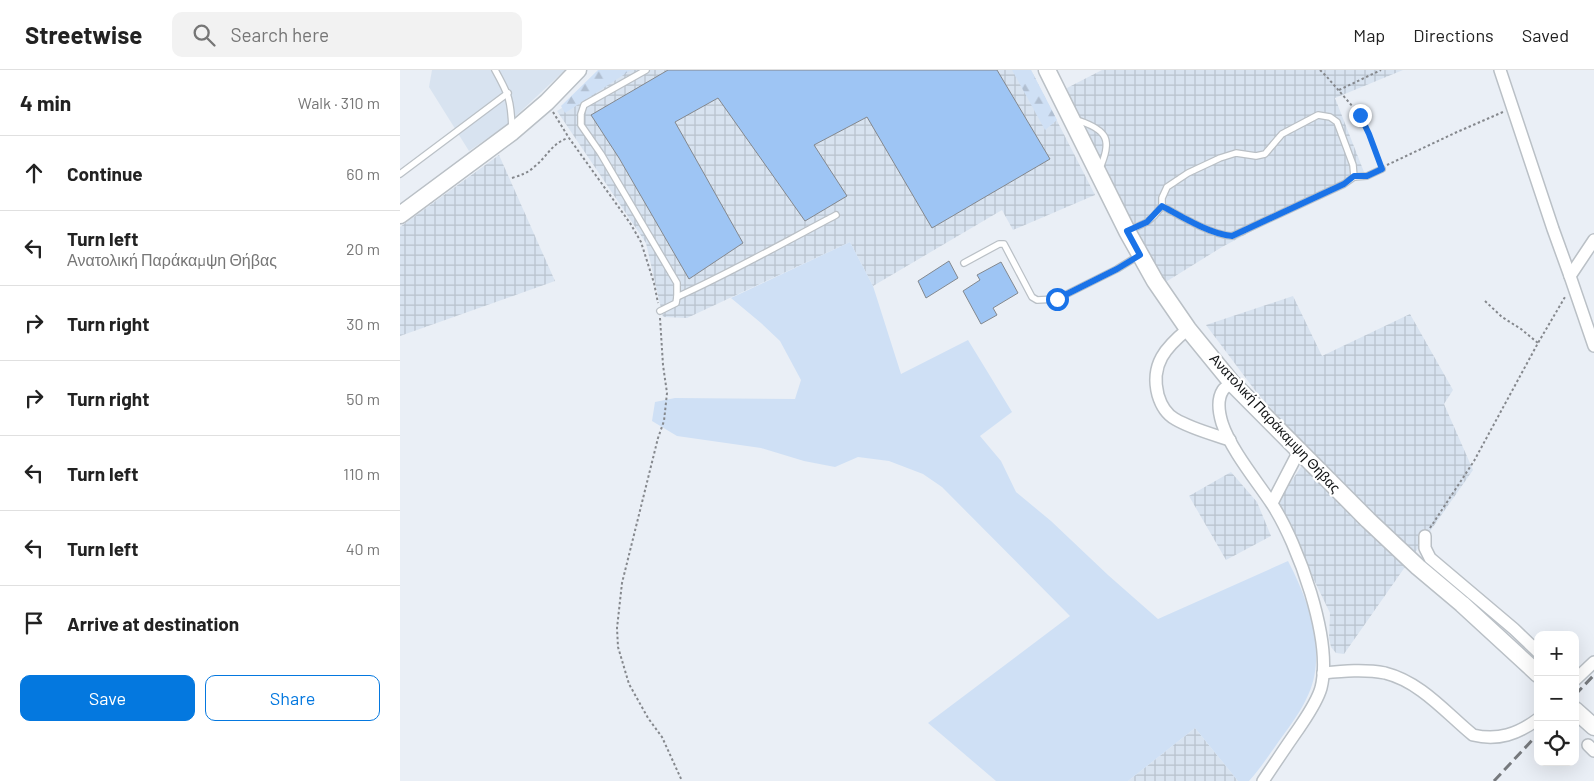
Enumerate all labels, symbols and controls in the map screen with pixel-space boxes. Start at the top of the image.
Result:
search box [172,12,522,57]
text: Streetwise [25,20,142,49]
icon: search [190,21,218,49]
text: Search here [230,23,329,46]
text: Map [1353,24,1385,46]
text: Directions [1413,24,1494,46]
text: Saved [1522,24,1569,46]
text: 4 min [20,90,71,115]
text: Walk · 310 m [298,93,380,112]
route end [1349,104,1372,127]
icon: ahead [20,159,48,187]
text: Continue [67,162,143,185]
text: 60 m [346,164,380,183]
text: Turn left [67,227,138,250]
icon: left [20,234,48,262]
text: 20 m [346,239,380,258]
text: Ανατολική Παράκαμψη Θήβας [67,250,277,269]
route start [1046,288,1069,311]
icon: right [20,309,48,337]
text: Turn right [67,312,149,335]
text: 30 m [346,314,380,333]
street label: Ανατολική Παράκαμψη Θήβας [1207,350,1344,496]
icon: right [20,384,48,412]
text: Turn right [67,387,149,410]
text: 50 m [346,389,380,408]
icon: left [20,459,48,487]
text: Turn left [67,462,138,485]
text: 110 m [343,464,380,483]
icon: left [20,534,48,562]
text: Turn left [67,537,138,560]
text: 40 m [346,539,380,558]
icon: arrive [20,609,48,637]
text: Arrive at destination [67,612,239,635]
map controls [1534,631,1579,766]
button: + [1534,631,1579,676]
button: Save [20,675,195,721]
button: Share [205,675,380,721]
button: − [1534,676,1579,721]
button: locate [1534,721,1579,766]

